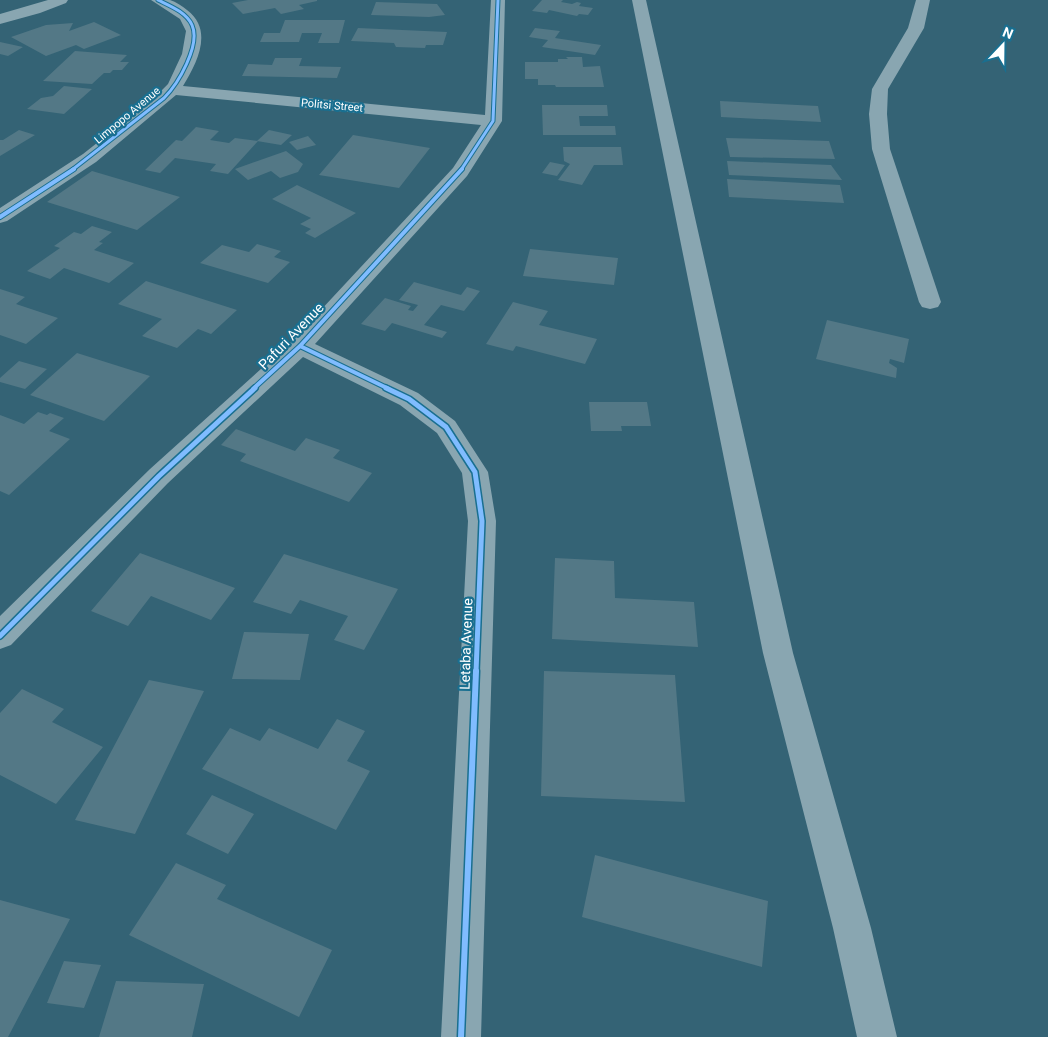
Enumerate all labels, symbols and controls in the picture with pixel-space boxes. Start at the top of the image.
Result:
north arrow [978,20,1028,70]
text: N [1000,24,1015,42]
street label: Limpopo Avenue [92,84,163,147]
street label: Politsi Street [300,96,364,115]
street label: Pafuri Avenue [255,299,327,373]
street label: Letaba Avenue [456,598,476,690]

